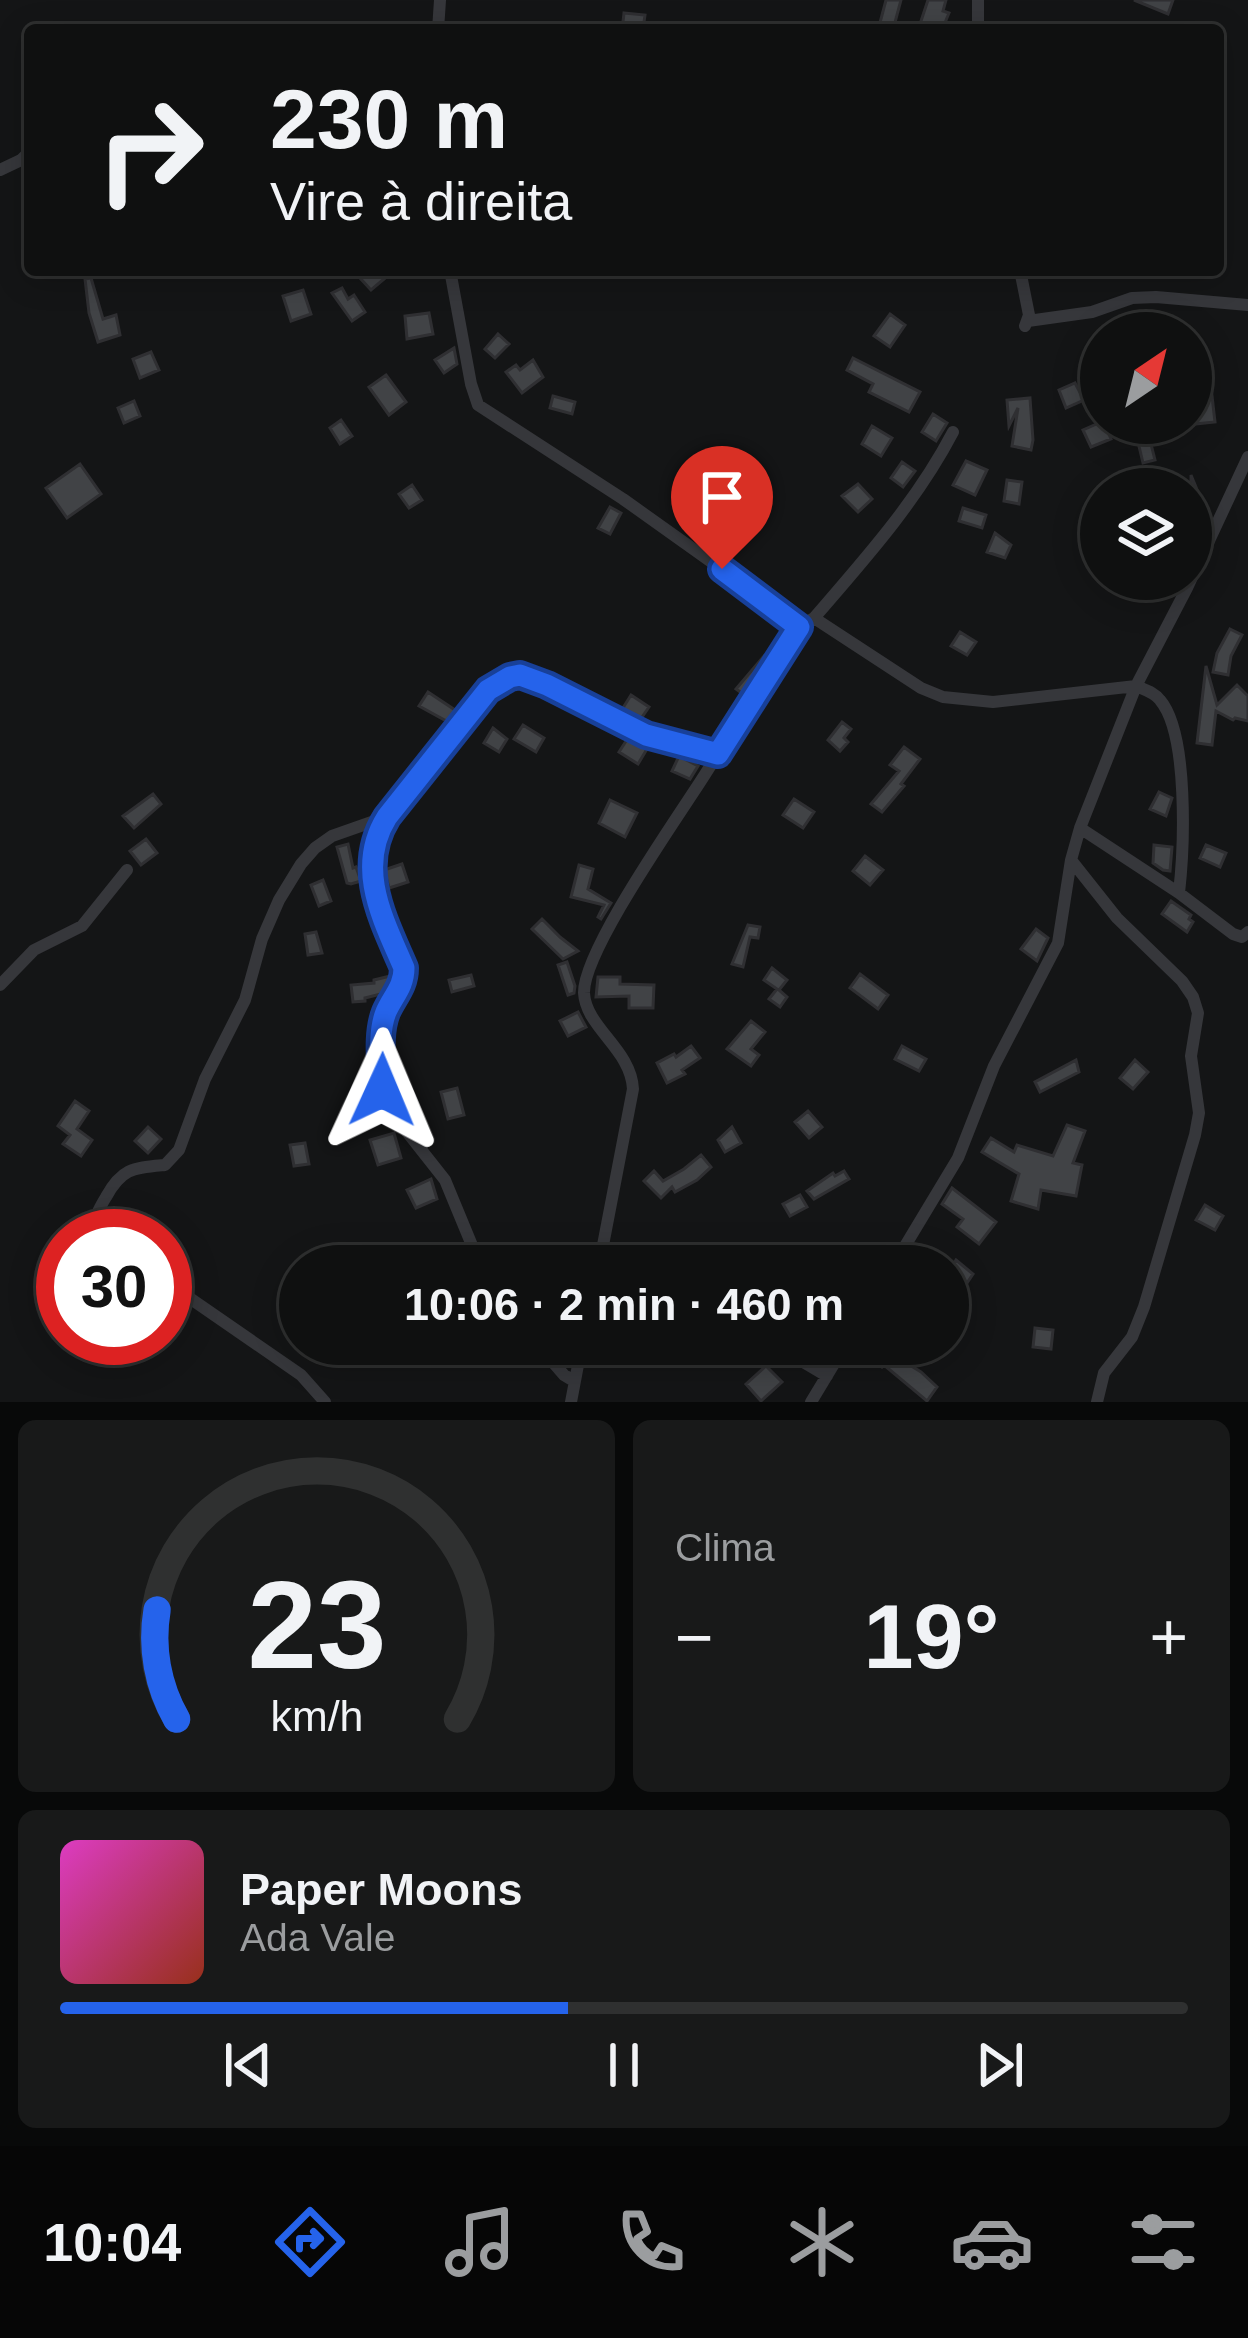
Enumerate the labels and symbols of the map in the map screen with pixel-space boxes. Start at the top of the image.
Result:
north arrow [1080,312,1212,444]
pin [671,446,773,569]
position arrow [319,1027,445,1153]
speed limit sign: 30 [36,1209,192,1365]

